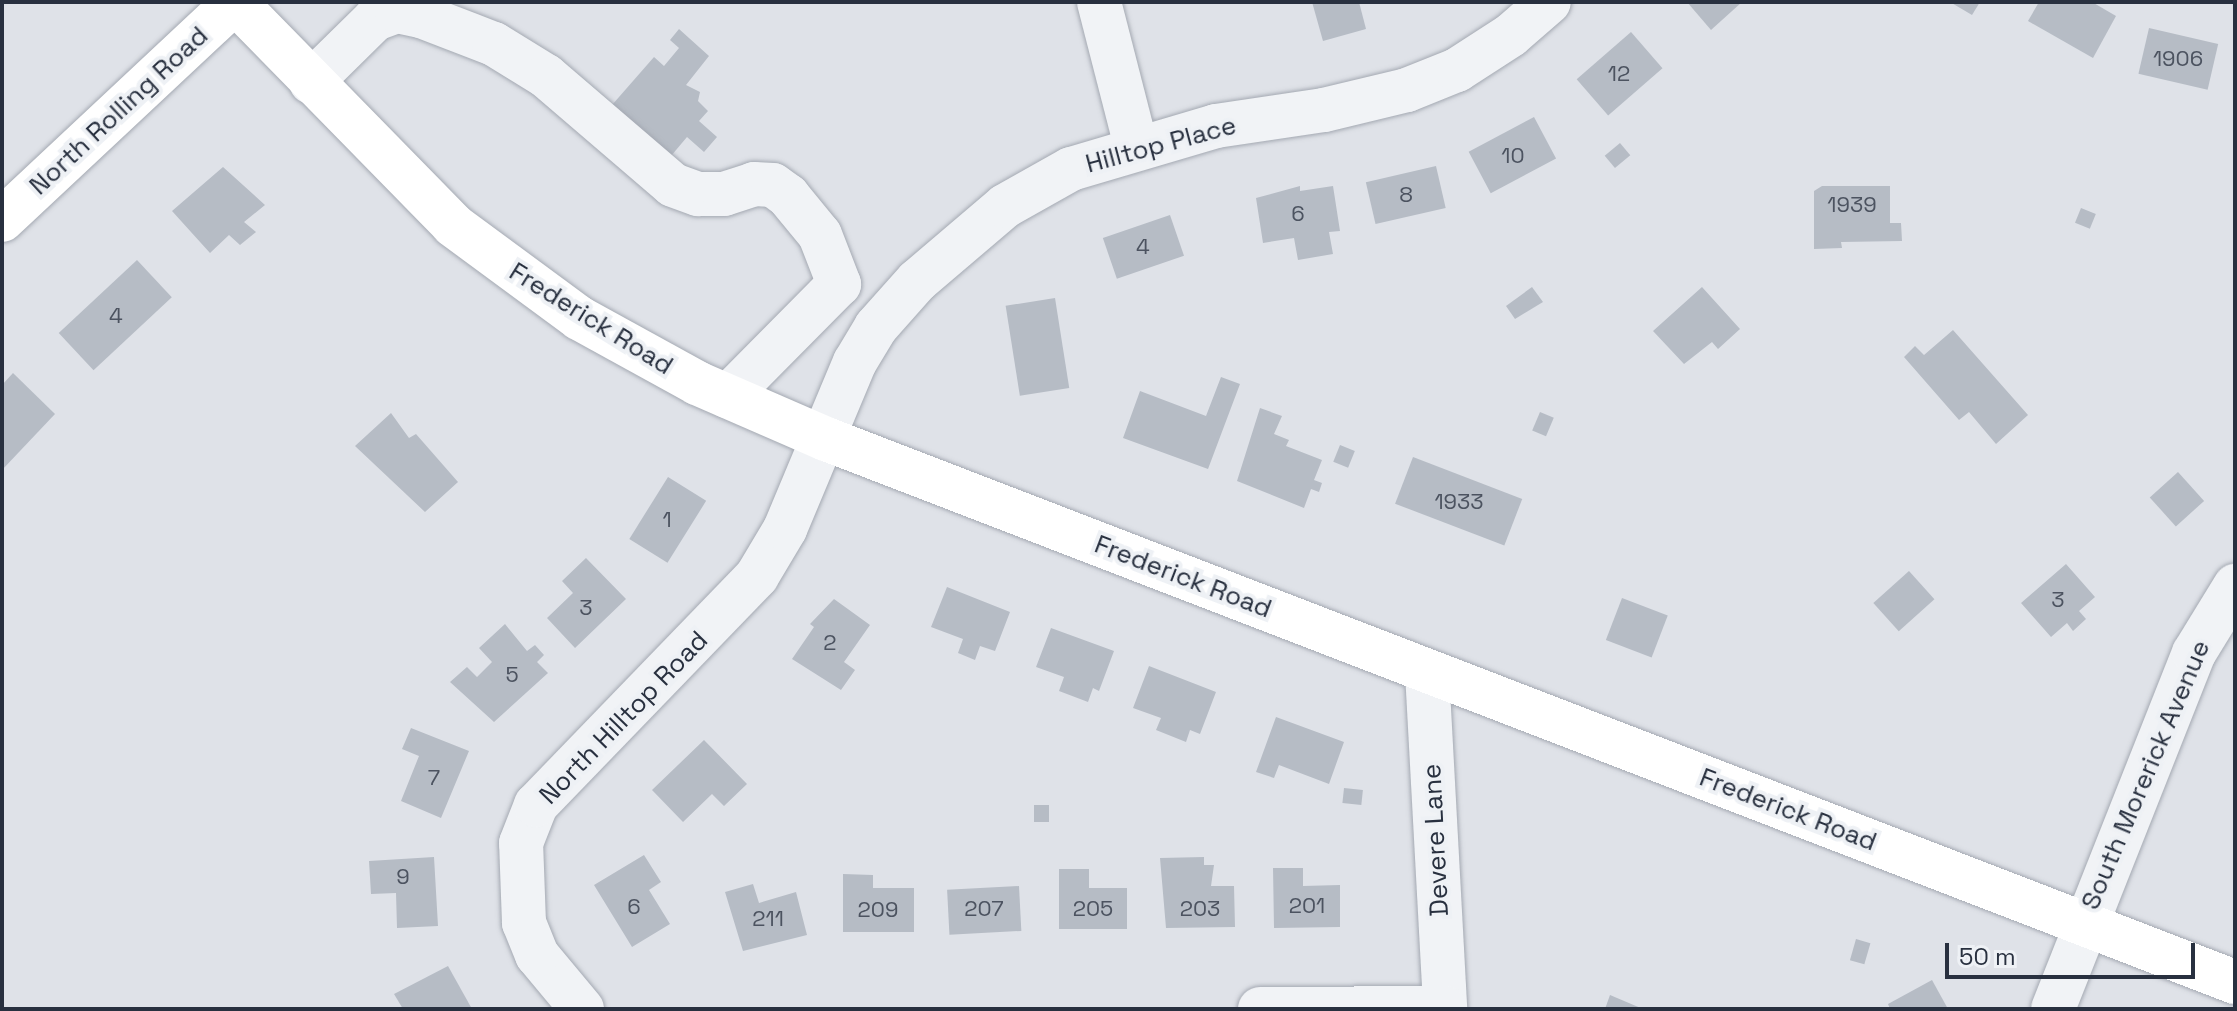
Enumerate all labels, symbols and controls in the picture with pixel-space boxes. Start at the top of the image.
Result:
street label: North Rolling Road [23,20,215,202]
house number: 1906 [2153,46,2203,72]
house number: 12 [1608,61,1630,87]
street label: Hilltop Place [1082,110,1240,180]
house number: 10 [1501,143,1525,169]
house number: 8 [1399,182,1413,208]
house number: 1939 [1827,192,1877,218]
house number: 6 [1291,201,1305,227]
house number: 4 [1136,234,1150,260]
street label: Frederick Road [503,256,679,382]
house number: 4 [109,303,123,329]
house number: 1933 [1434,489,1484,515]
house number: 1 [662,507,672,533]
street label: Frederick Road [1090,529,1276,625]
house number: 3 [2051,587,2065,613]
house number: 3 [579,595,593,621]
street label: North Hilltop Road [533,625,715,811]
house number: 2 [823,630,837,656]
street label: South Morerick Avenue [2075,635,2217,915]
house number: 5 [505,662,519,688]
street label: Frederick Road [1695,762,1881,858]
street label: Devere Lane [1416,763,1456,917]
house number: 7 [428,765,440,791]
house number: 9 [396,864,410,890]
house number: 201 [1289,893,1325,919]
house number: 6 [627,894,641,920]
house number: 207 [964,896,1004,922]
house number: 205 [1073,896,1113,922]
house number: 203 [1180,896,1220,922]
house number: 209 [858,897,898,923]
house number: 211 [752,906,784,932]
scale bar [1949,927,2199,977]
text: 50 m [1959,941,2016,972]

